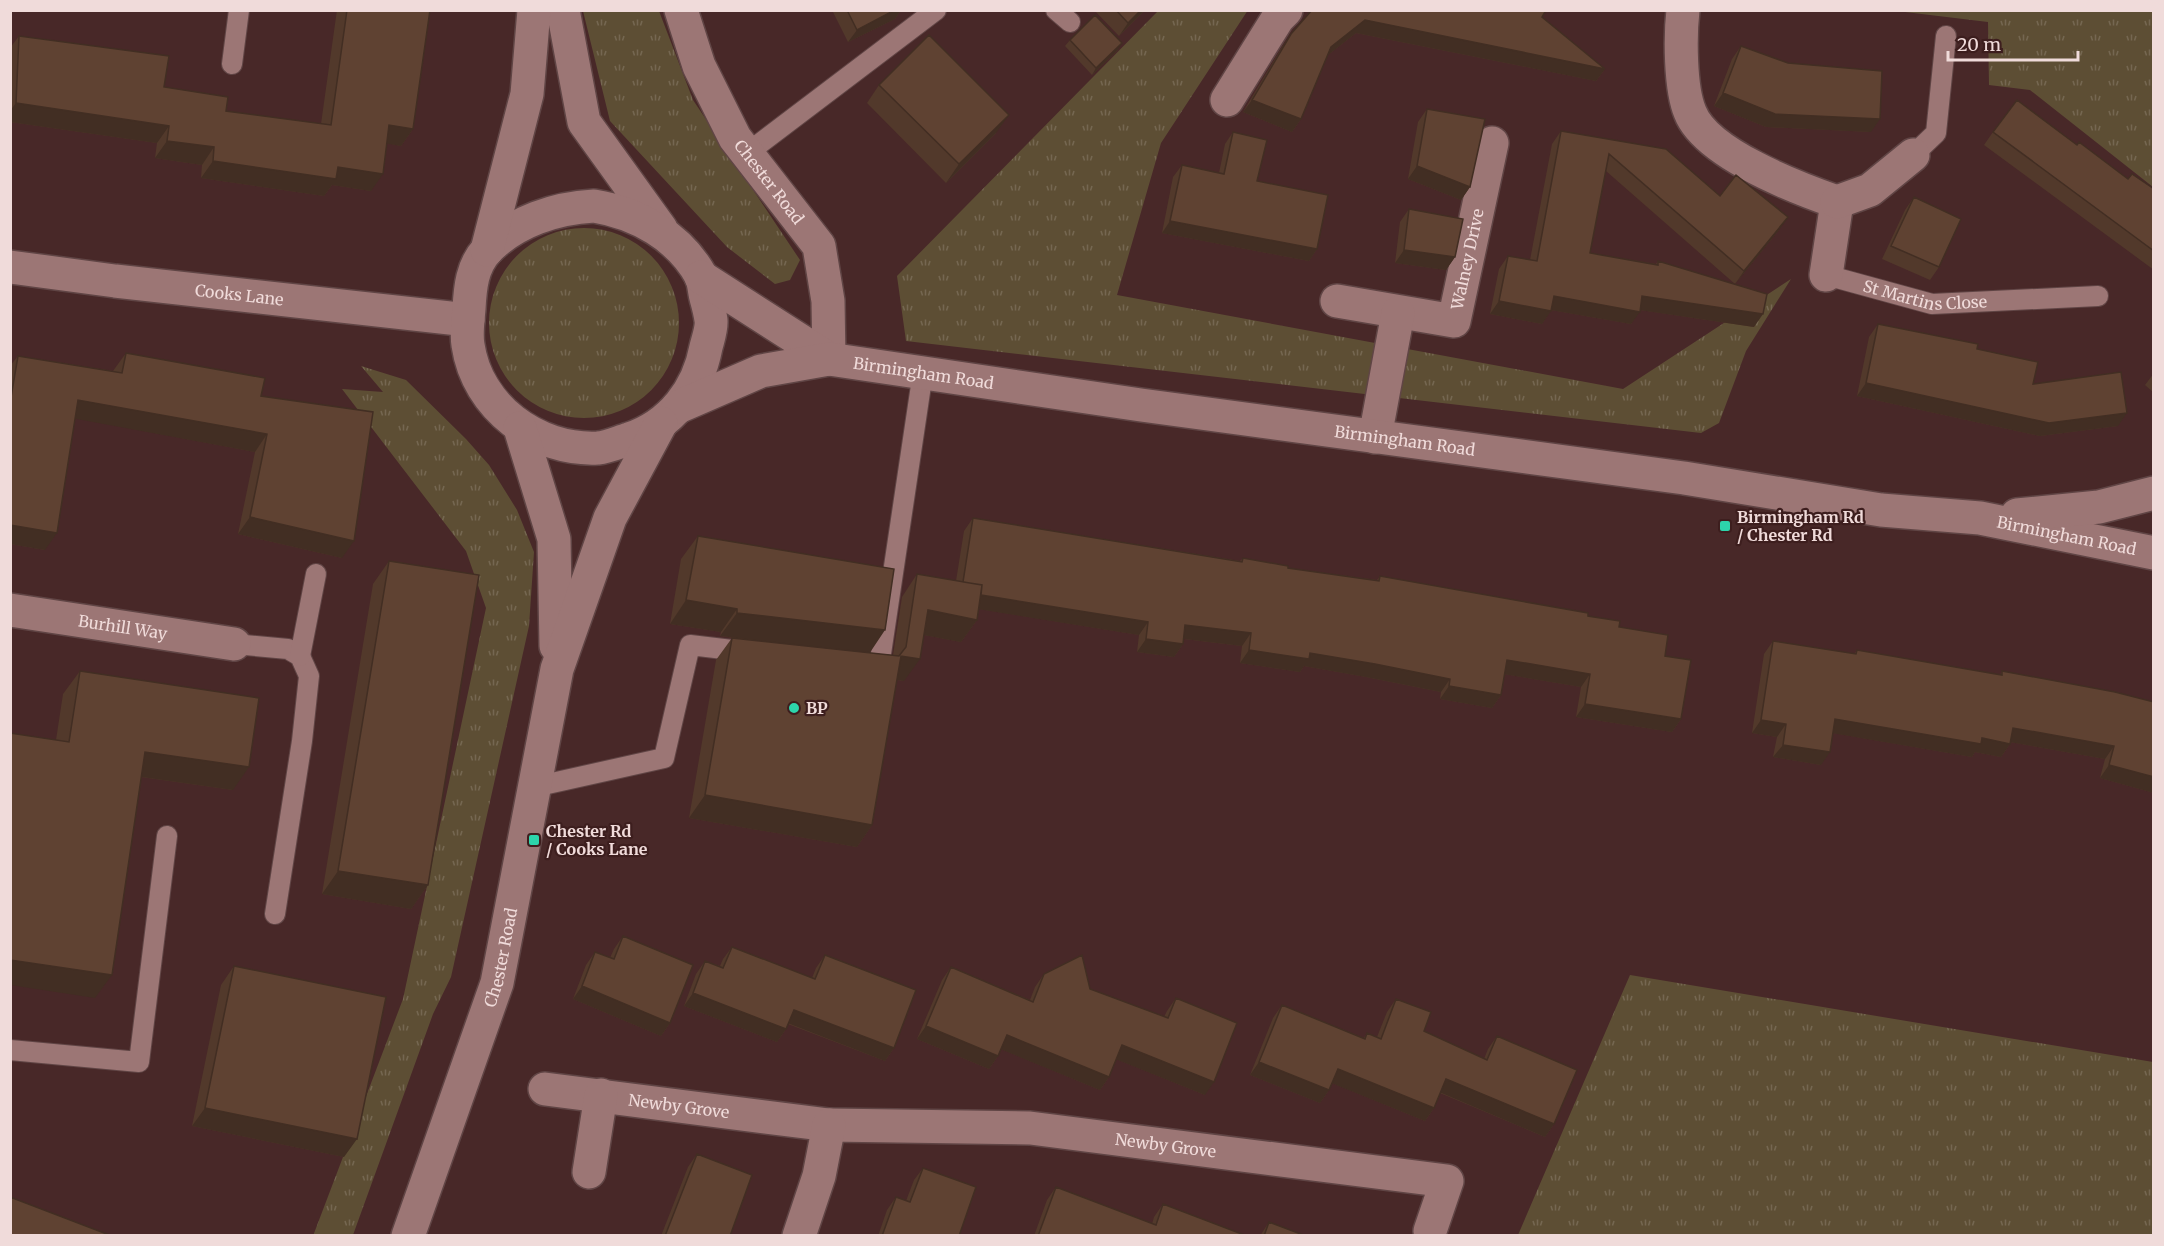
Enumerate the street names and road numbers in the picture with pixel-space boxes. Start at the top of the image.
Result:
street label: Chester Road [730,136,808,228]
street label: Walney Drive [1447,207,1488,312]
street label: St Martins Close [1861,276,1987,314]
street label: Cooks Lane [194,280,285,310]
street label: Birmingham Road [852,353,995,393]
street label: Birmingham Road [1333,421,1477,460]
street label: Birmingham Road [1995,512,2138,559]
street label: Burhill Way [77,610,169,644]
street label: Chester Road [479,906,521,1010]
street label: Newby Grove [627,1090,731,1122]
street label: Newby Grove [1114,1129,1217,1162]

